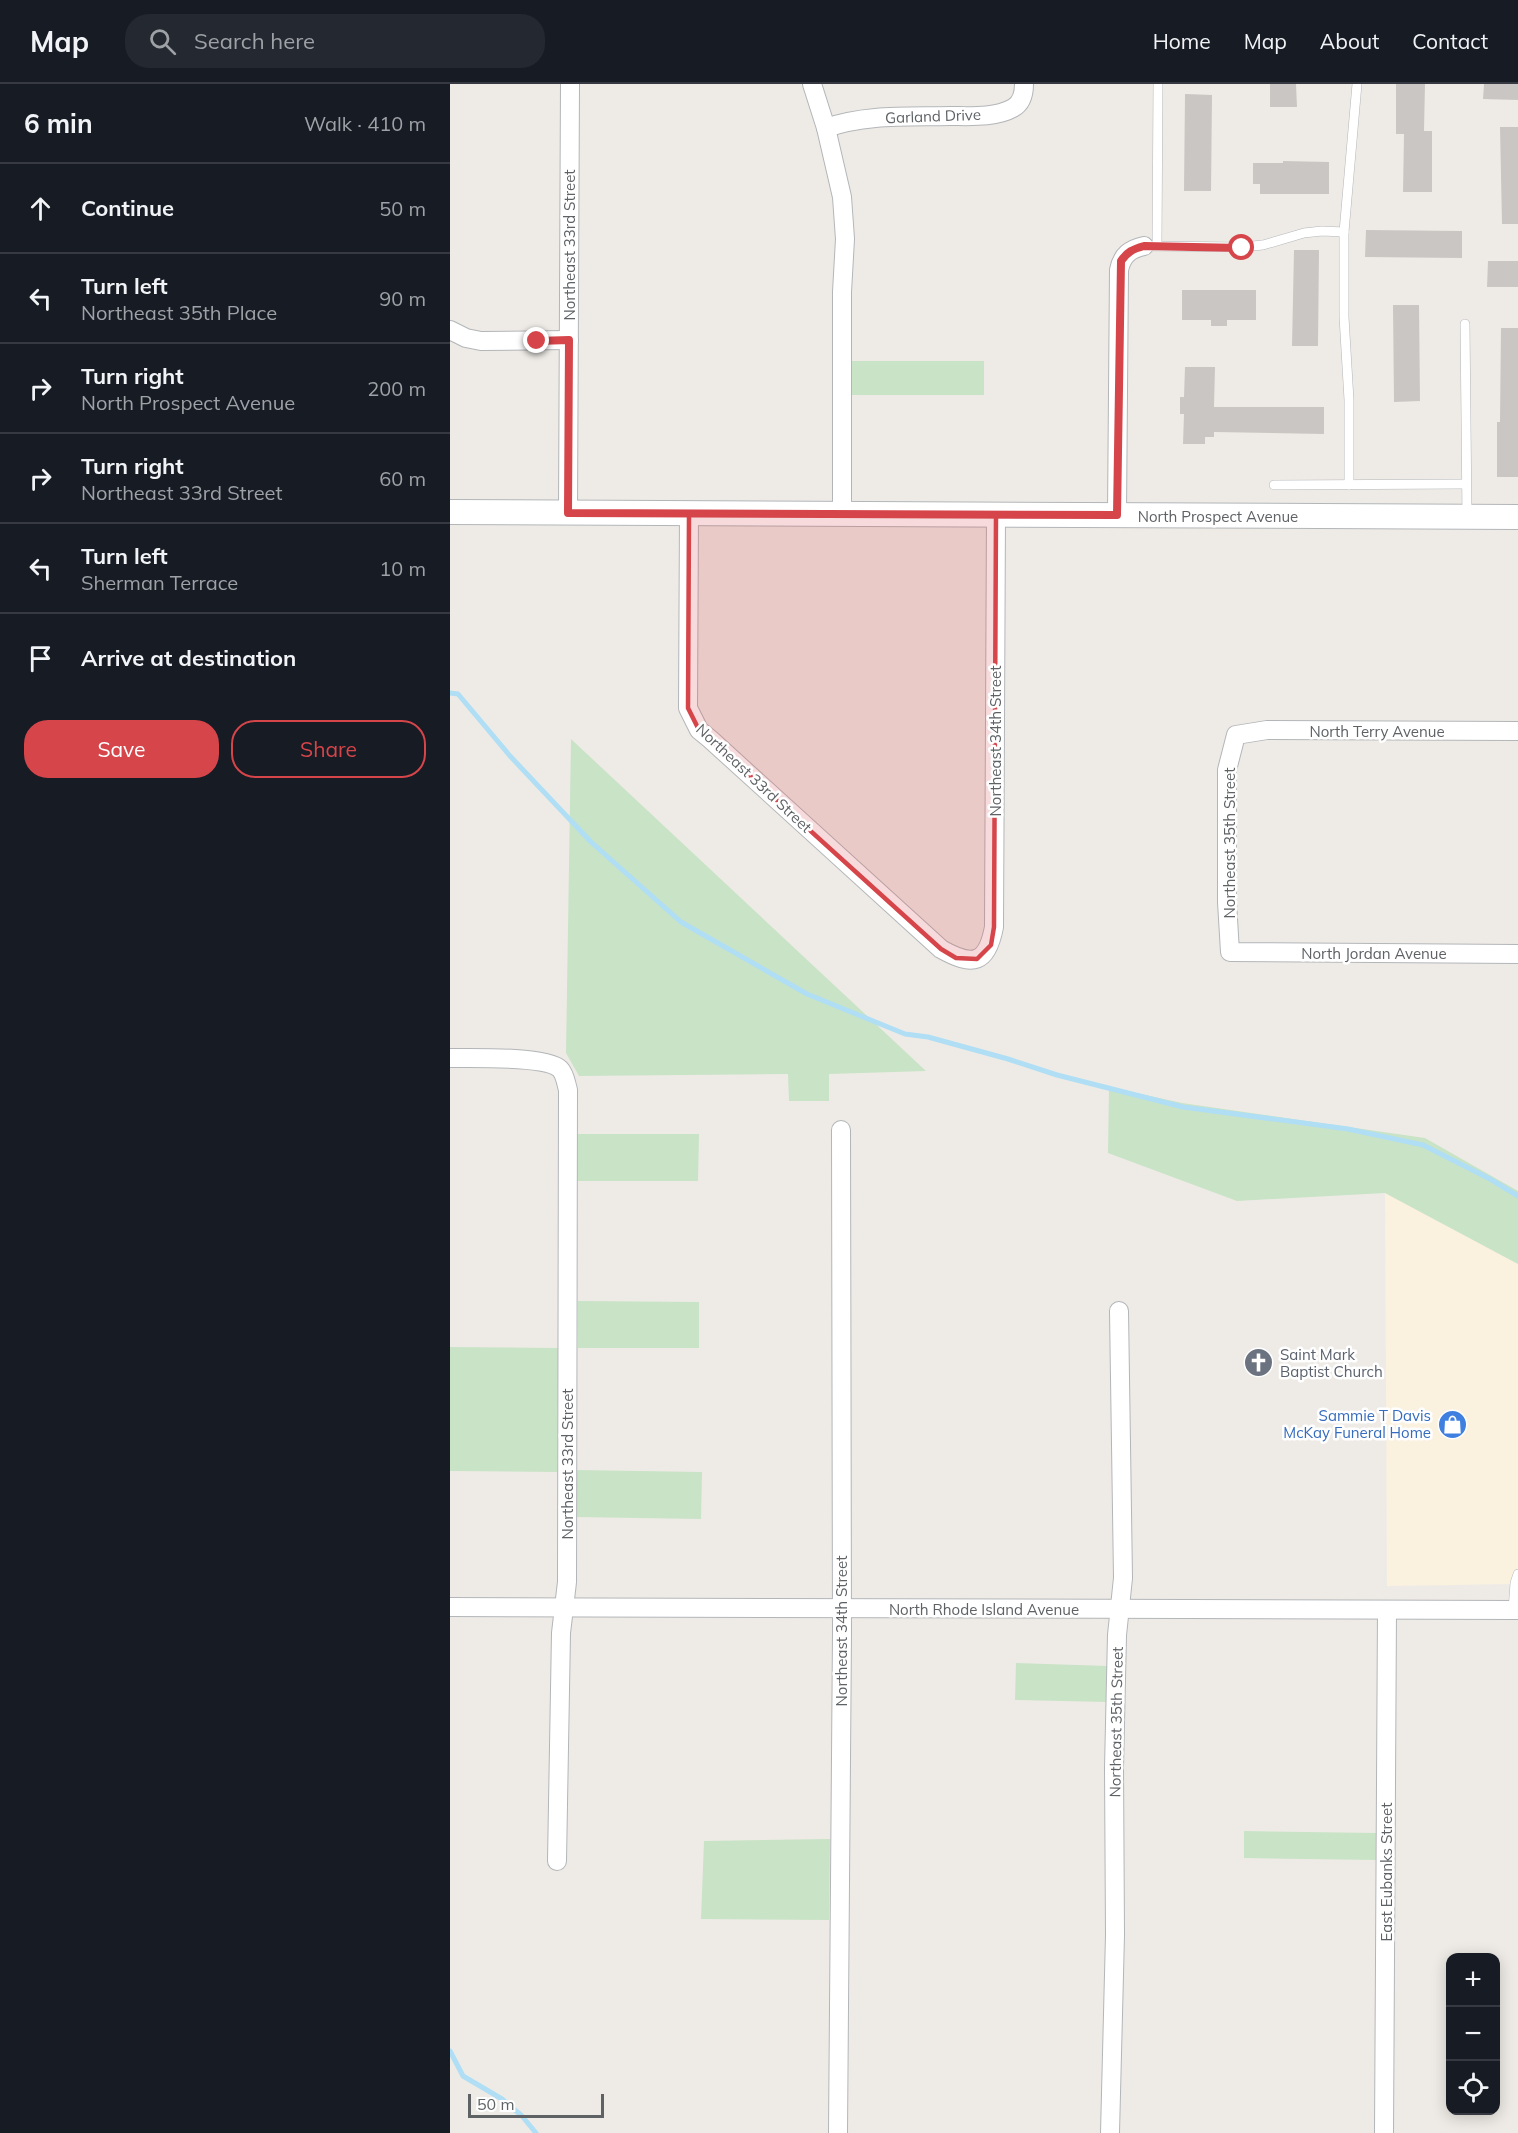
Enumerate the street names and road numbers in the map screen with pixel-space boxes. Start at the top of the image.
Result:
street label: Garland Drive [885,105,981,127]
street label: Northeast 33rd Street [560,169,579,321]
street label: North Prospect Avenue [1138,507,1298,526]
street label: Northeast 34th Street [986,666,1005,816]
street label: Northeast 33rd Street [692,720,816,836]
street label: North Terry Avenue [1309,722,1445,741]
street label: Northeast 35th Street [1220,768,1239,918]
street label: North Jordan Avenue [1301,944,1447,963]
street label: Northeast 33rd Street [558,1388,577,1540]
street label: Northeast 34th Street [832,1556,851,1706]
street label: North Rhode Island Avenue [889,1600,1079,1619]
street label: Northeast 35th Street [1105,1646,1127,1798]
street label: East Eubanks Street [1377,1803,1396,1941]

